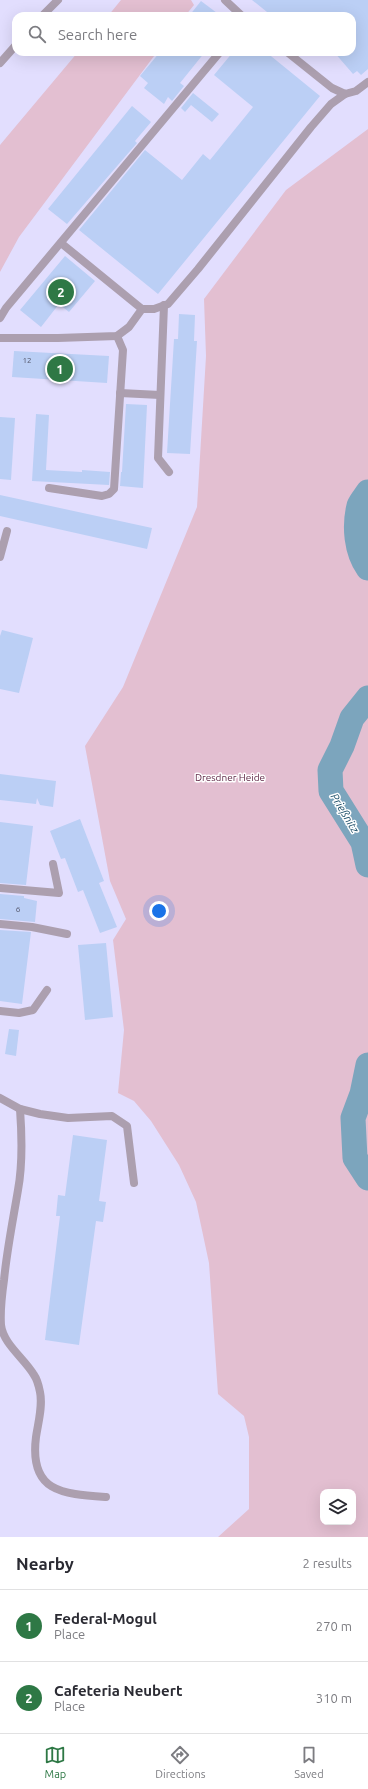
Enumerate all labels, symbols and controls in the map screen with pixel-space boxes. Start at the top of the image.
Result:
search box [12,12,356,56]
icon: search [26,23,48,45]
text: Search here [58,26,137,43]
pin: 2 [48,277,74,307]
pin: 1 [47,354,73,384]
house number: 12 [22,356,32,365]
park label: Dresdner Heide [195,772,265,783]
water label: Prießnitz [329,791,362,836]
your location [149,901,169,921]
house number: 6 [16,905,21,914]
map controls [320,1489,356,1525]
button: layers [320,1489,356,1525]
text: Nearby [16,1554,74,1573]
text: 2 results [302,1556,352,1570]
text: Federal-Mogul [54,1610,157,1627]
text: 1 [25,1619,33,1633]
text: 270 m [316,1619,352,1633]
text: Place [54,1627,85,1641]
text: Cafeteria Neubert [54,1682,182,1699]
text: 2 [25,1691,33,1705]
text: 310 m [316,1691,352,1705]
text: Place [54,1699,85,1713]
tab: Map [44,1744,66,1780]
tab: Directions [155,1744,206,1780]
tab: Saved [294,1744,324,1780]

